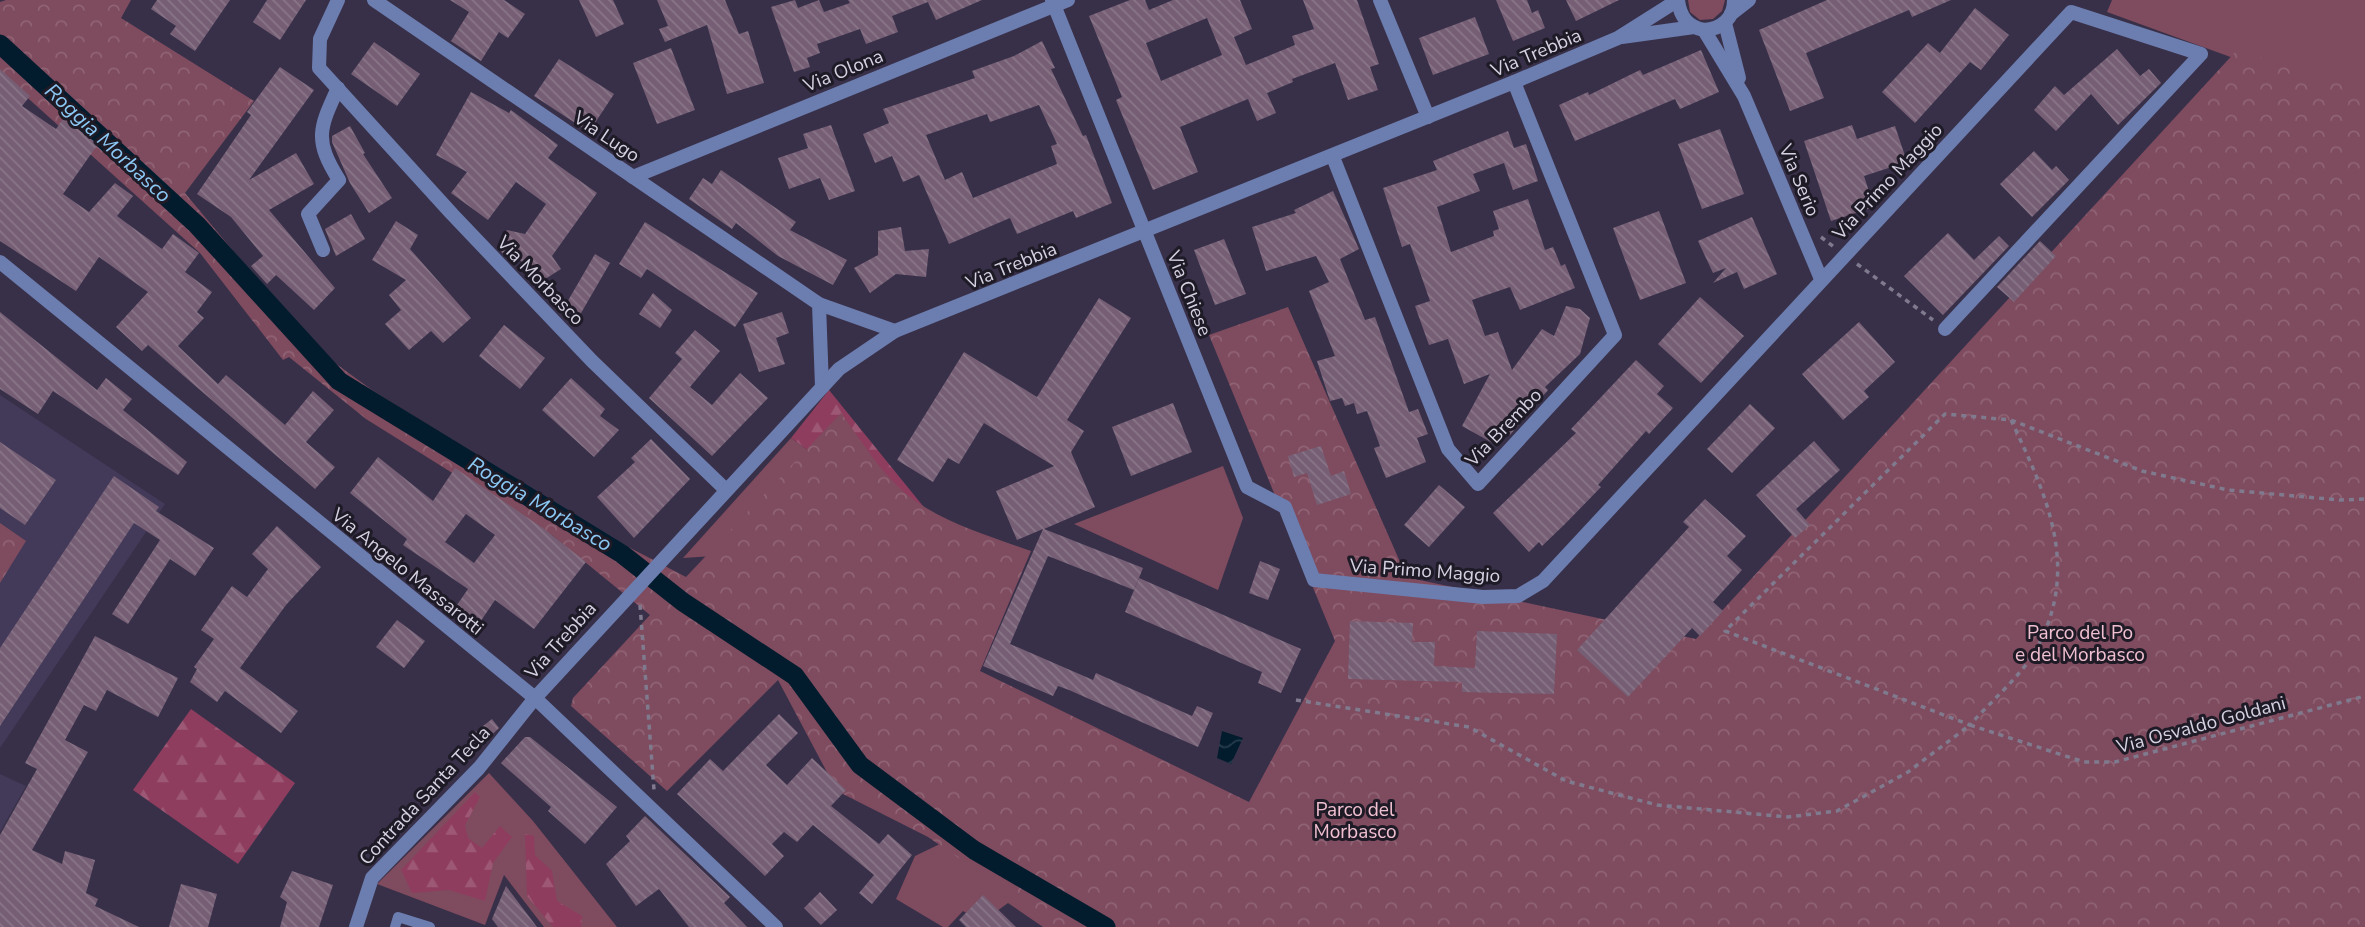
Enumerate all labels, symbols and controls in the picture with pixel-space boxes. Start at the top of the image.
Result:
street label: Via Trebbia [1486,22,1586,84]
street label: Via Olona [799,43,887,99]
water label: Roggia Morbasco [39,77,177,209]
street label: Via Lugo [567,105,645,169]
street label: Via Primo Maggio [1826,118,1949,246]
street label: Via Serio [1772,139,1826,220]
street label: Via Morbasco [490,229,590,331]
street label: Via Trebbia [961,236,1061,296]
street label: Via Chiese [1160,246,1218,340]
street label: Via Brembo [1459,383,1548,473]
water label: Roggia Morbasco [463,450,617,558]
street label: Via Angelo Massarotti [325,502,489,641]
street label: Via Primo Maggio [1348,553,1501,589]
street label: Via Trebbia [518,596,602,686]
park label: Parco del Po e del Morbasco [2015,620,2145,668]
street label: Via Osvaldo Goldani [2113,690,2289,760]
street label: Contrada Santa Tecla [353,720,496,871]
park label: Parco del Morbasco [1313,797,1397,845]

